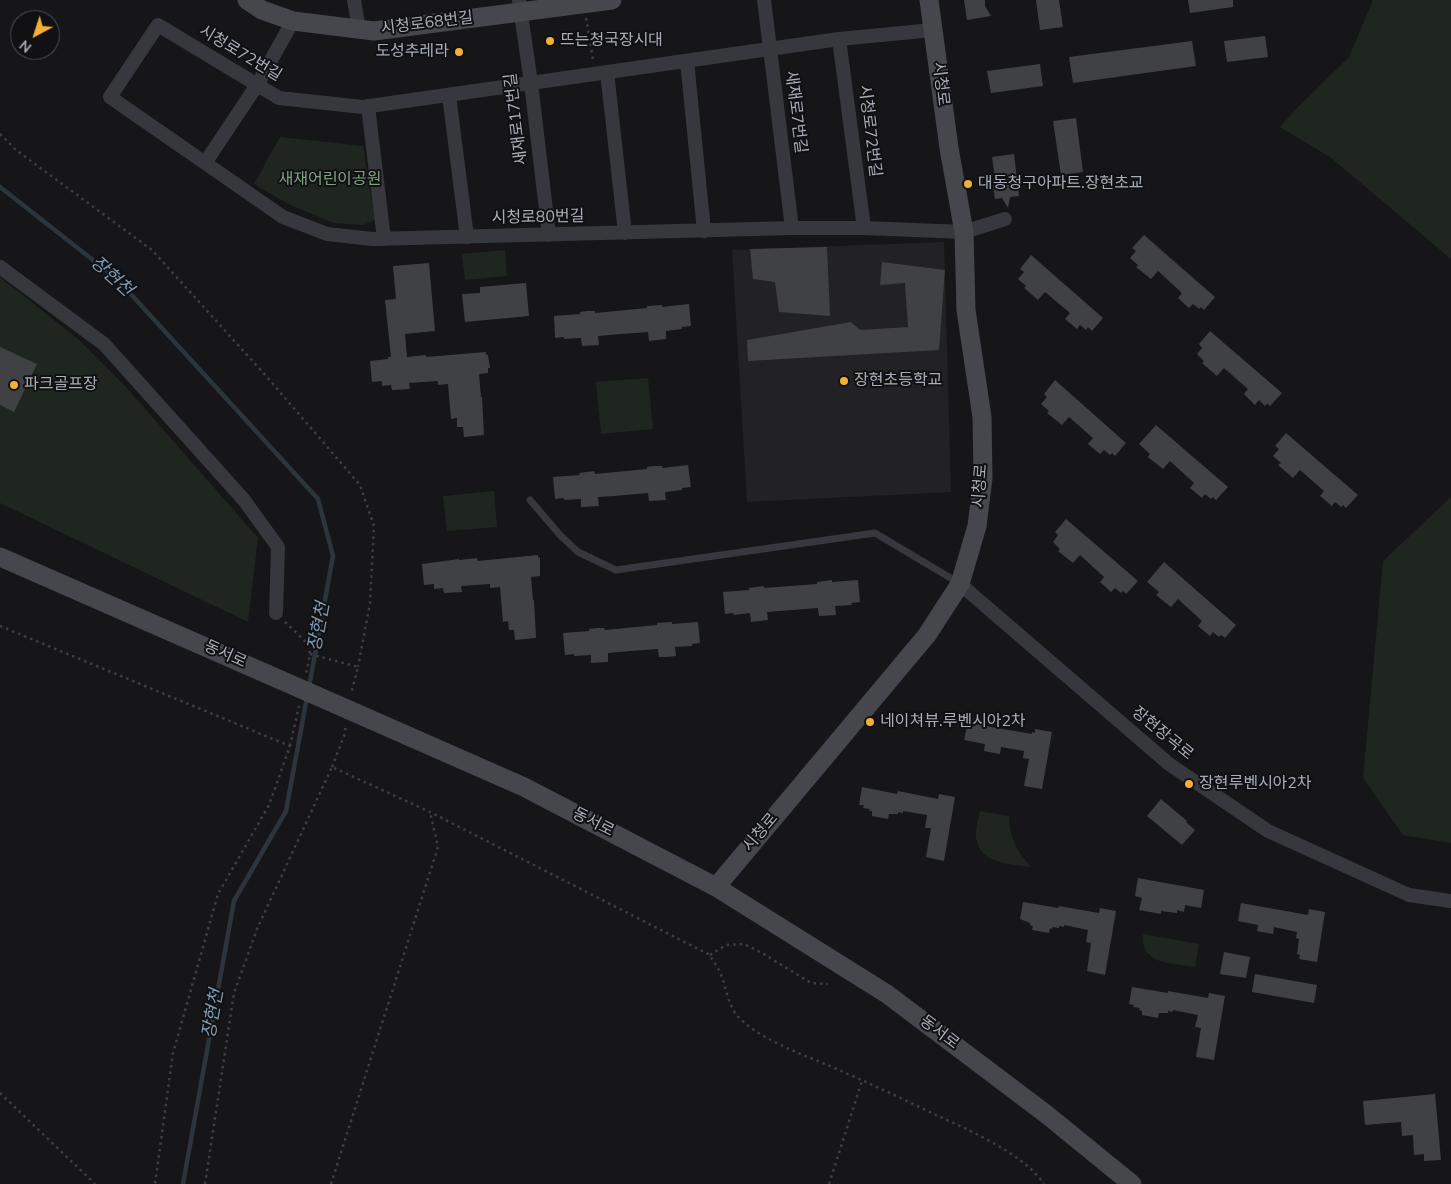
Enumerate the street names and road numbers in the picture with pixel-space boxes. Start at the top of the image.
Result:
street label: 시청로68번길 [380,9,474,39]
street label: 시청로72번길 [195,22,285,86]
street label: 시청로 [928,61,952,107]
street label: 새재로7번길 [780,70,810,154]
street label: 새재로17번길 [502,72,532,166]
street label: 시청로72번길 [854,84,884,178]
street label: 시청로80번길 [491,208,585,228]
street label: 시청로 [970,463,992,509]
street label: 동서로 [201,637,249,673]
street label: 장현장곡로 [1127,703,1197,765]
street label: 동서로 [569,804,617,842]
street label: 시청로 [739,810,783,856]
street label: 동서로 [916,1012,962,1054]

